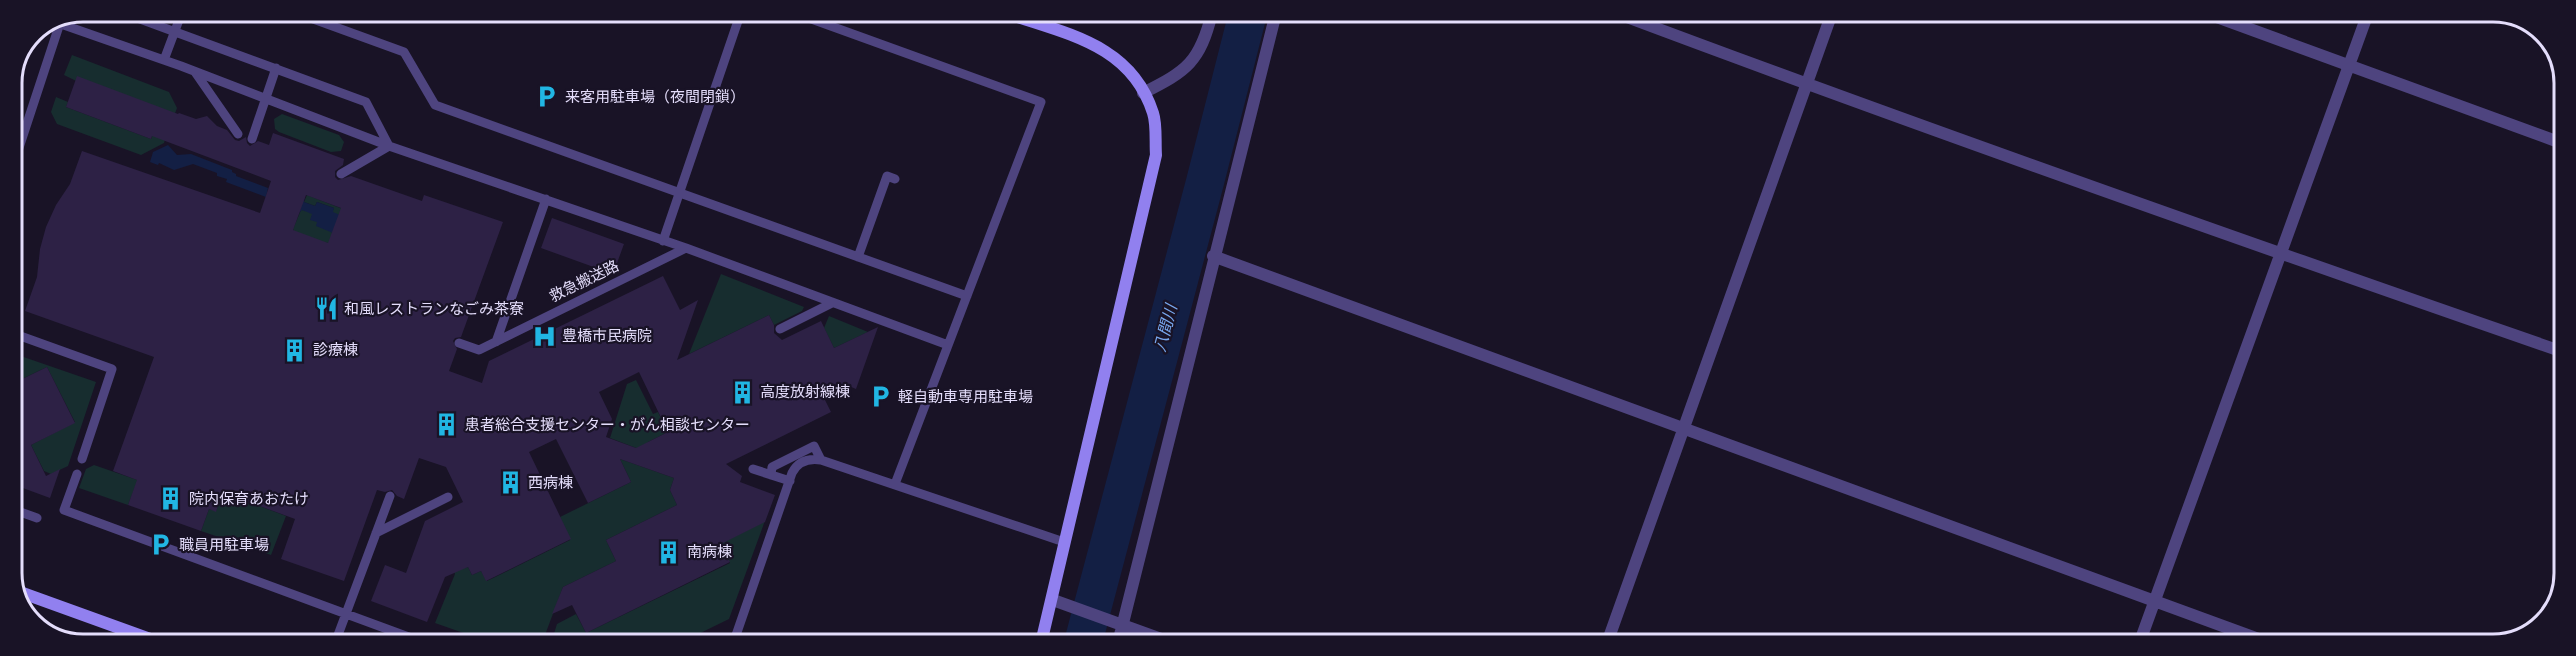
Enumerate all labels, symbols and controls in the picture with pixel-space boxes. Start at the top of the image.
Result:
parking icon: 来客用駐車場（夜間閉鎖） [534,84,560,110]
place label: 来客用駐車場（夜間閉鎖） [565,88,745,106]
street label: 救急搬送路 [546,256,622,306]
restaurant icon: 和風レストランなごみ茶寮 [313,296,339,322]
place label: 和風レストランなごみ茶寮 [344,300,524,318]
water label: 八間川 [1150,301,1181,354]
hospital icon: 豊橋市民病院 [531,323,557,349]
place label: 豊橋市民病院 [562,327,652,345]
building icon: 診療棟 [282,337,308,363]
place label: 診療棟 [313,341,358,359]
building icon: 高度放射線棟 [729,379,755,405]
place label: 高度放射線棟 [760,383,850,401]
parking icon: 軽自動車専用駐車場 [867,384,893,410]
place label: 軽自動車専用駐車場 [898,388,1033,406]
building icon: 患者総合支援センター・がん相談センター [434,412,460,438]
place label: 患者総合支援センター・がん相談センター [465,416,750,434]
building icon: 西病棟 [497,470,523,496]
place label: 西病棟 [528,474,573,492]
building icon: 院内保育あおたけ [158,486,184,512]
place label: 院内保育あおたけ [189,490,309,508]
parking icon: 職員用駐車場 [148,532,174,558]
place label: 職員用駐車場 [179,536,269,554]
building icon: 南病棟 [656,539,682,565]
place label: 南病棟 [687,543,732,561]

